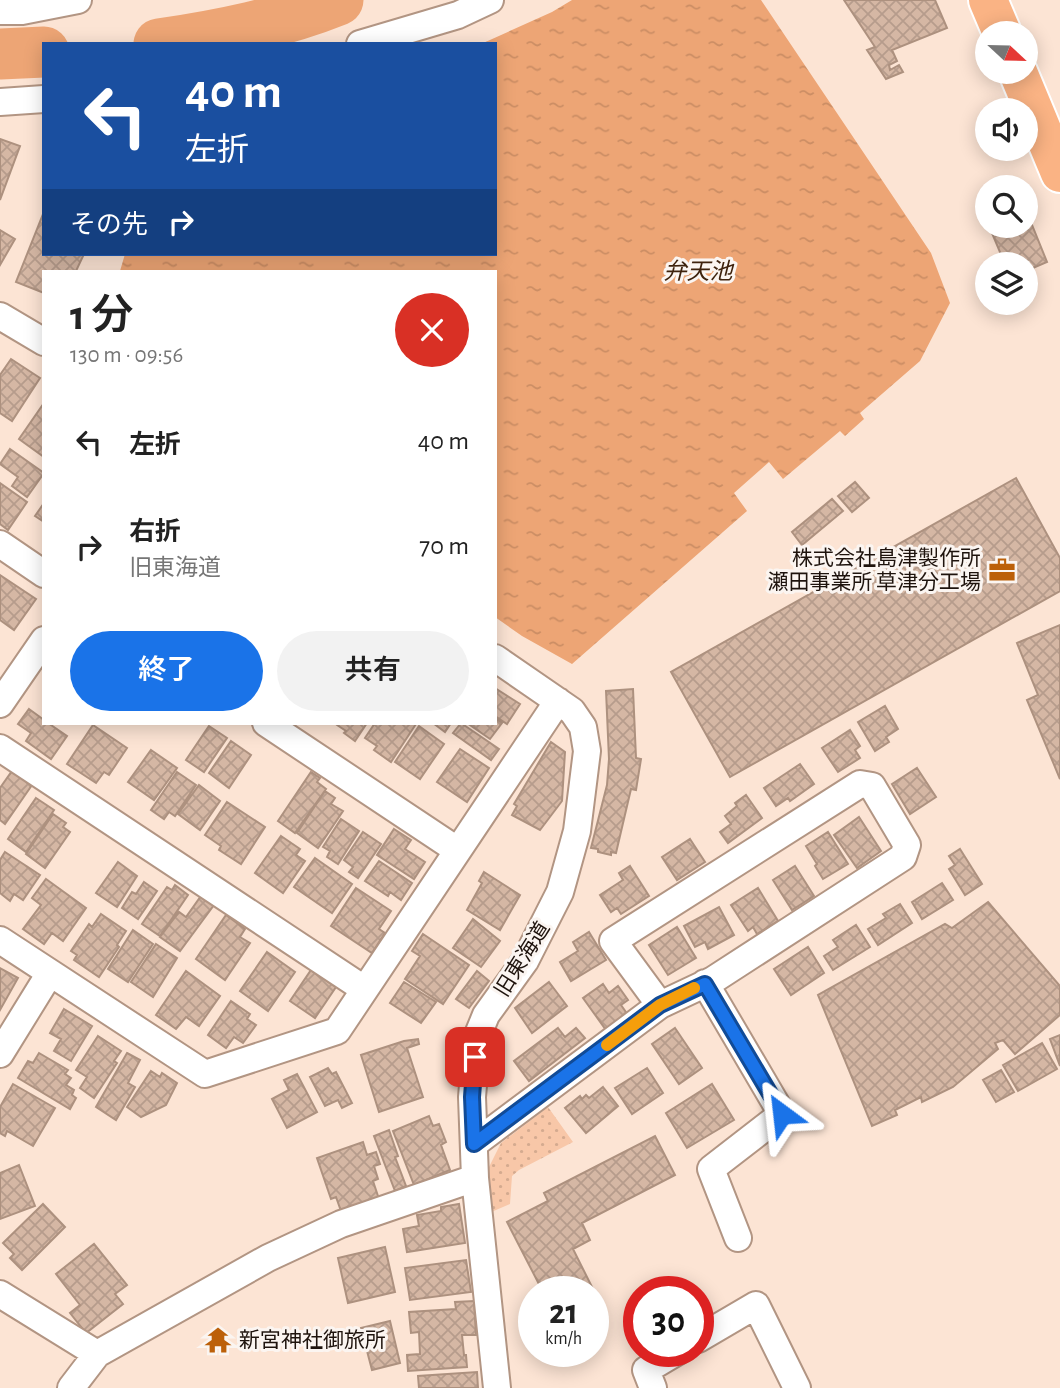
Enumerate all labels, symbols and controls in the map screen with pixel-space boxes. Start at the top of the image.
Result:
north arrow [975,21,1038,84]
map controls [975,21,1038,315]
text: 40 m [185,68,282,117]
icon: left [70,70,161,161]
button: sound [975,98,1038,161]
text: 左折 [185,134,249,166]
button: search [975,175,1038,238]
icon: right [162,203,200,241]
text: その先 [70,212,148,238]
button: layers [975,252,1038,315]
water label: 弁天池 [664,259,735,284]
button: close [395,293,469,367]
text: 1 分 [70,295,133,337]
text: 130 m · 09:56 [70,344,183,367]
icon: left [70,423,108,461]
text: 40 m [418,428,469,454]
text: 左折 [129,432,181,458]
text: 右折 [129,519,181,545]
icon: right [70,528,108,566]
text: 70 m [419,533,469,559]
place label: 株式会社島津製作所 瀬田事業所 草津分工場 [768,547,981,593]
office icon: 株式会社島津製作所 瀬田事業所 草津分工場 [987,555,1017,585]
text: 旧東海道 [129,557,221,580]
button: 終了 [70,631,263,711]
button: 共有 [277,631,469,711]
street label: 旧東海道 [490,918,554,1000]
pin [445,1027,505,1087]
icon: arrive [456,1038,494,1076]
position arrow [745,1077,819,1151]
speed limit sign: 30 [623,1276,714,1367]
text: 21 [549,1295,578,1330]
temple icon: 新宮神社御旅所 [203,1325,233,1355]
place label: 新宮神社御旅所 [239,1329,386,1351]
text: km/h [545,1330,582,1348]

